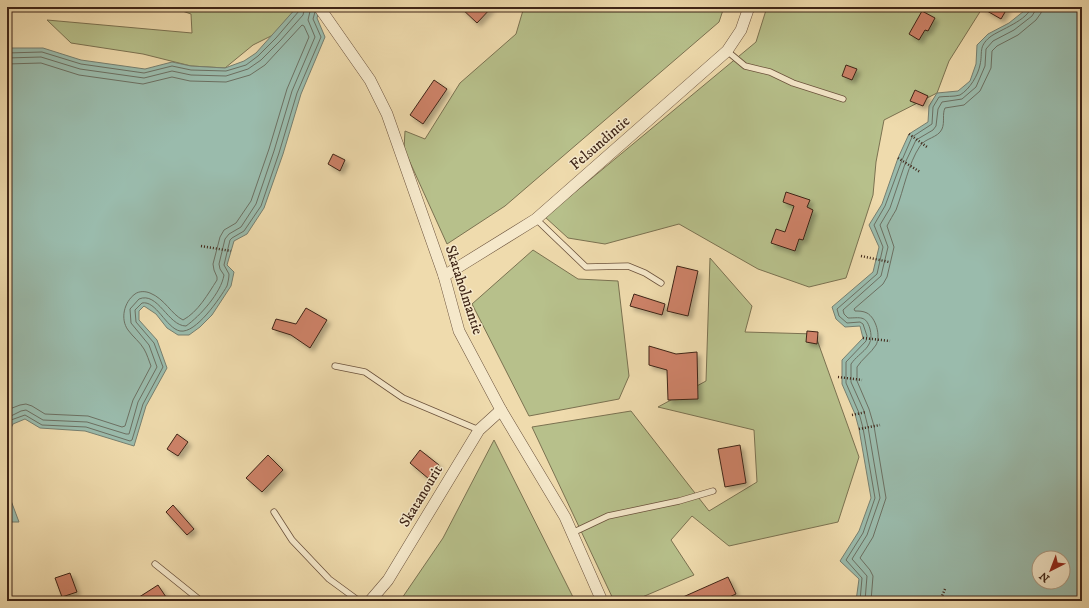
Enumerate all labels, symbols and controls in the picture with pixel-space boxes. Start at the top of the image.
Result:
street label: Felsundintie [566,112,634,174]
street label: Skataholmantie [441,243,487,337]
street label: Skatanourit [395,461,447,531]
north arrow [1031,550,1071,590]
text: N [1037,568,1053,585]

